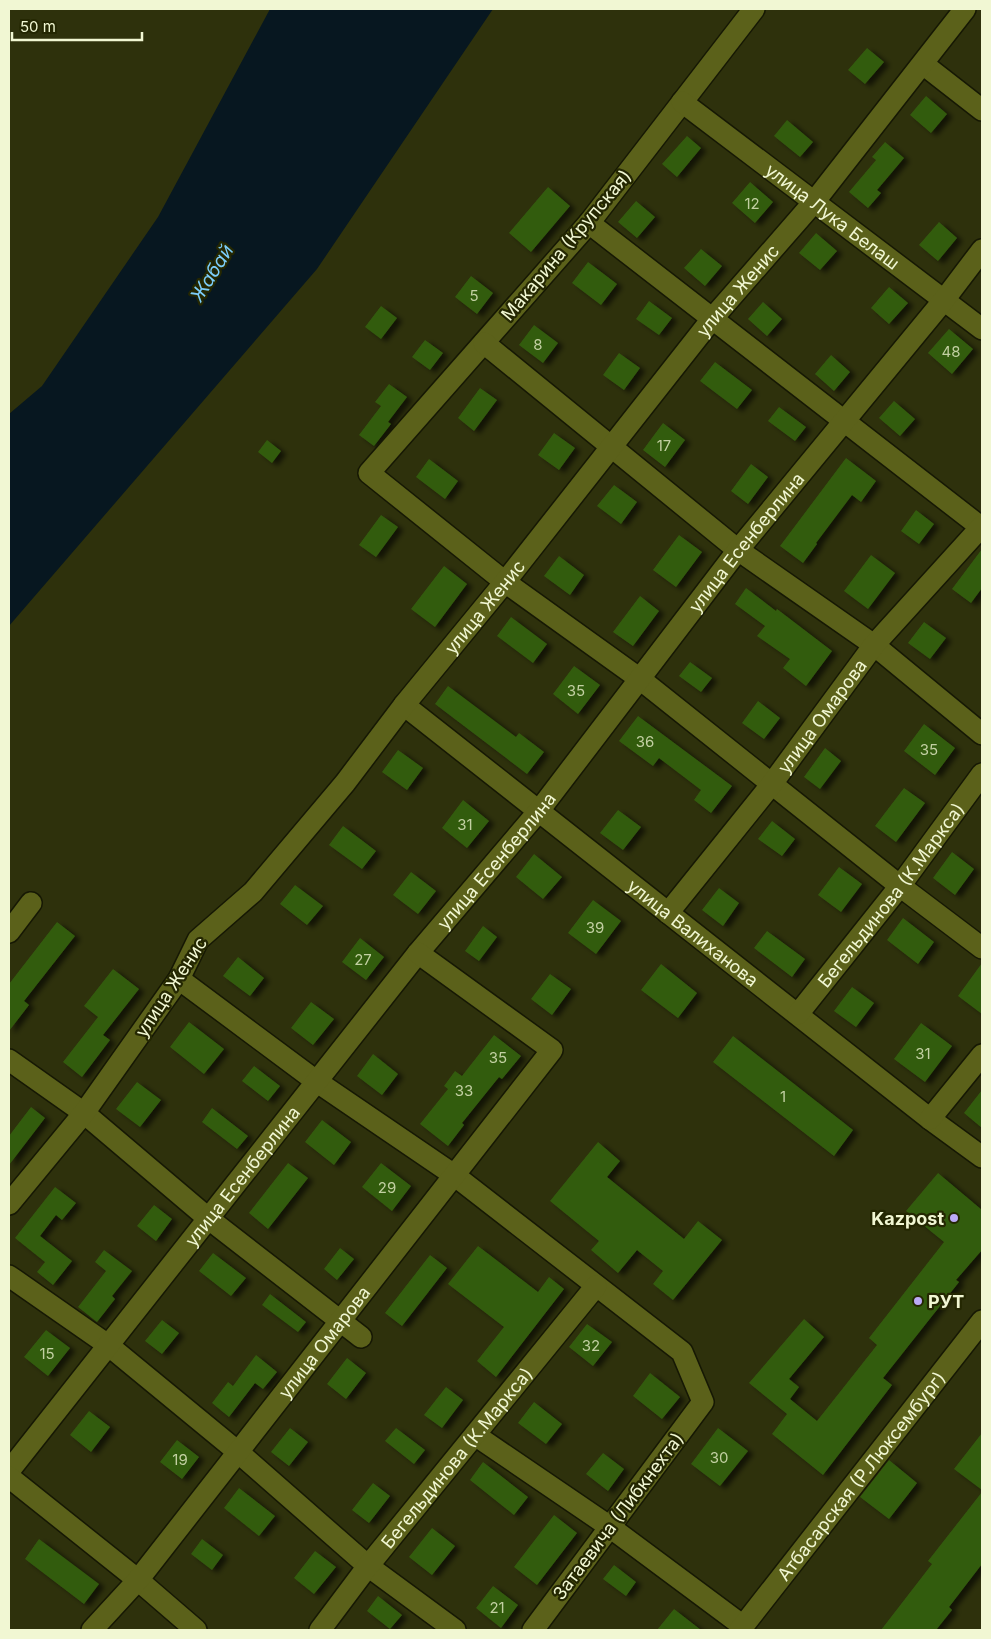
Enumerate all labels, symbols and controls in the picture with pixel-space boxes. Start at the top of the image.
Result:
scale bar [12,10,142,42]
text: 50 m [20,17,56,36]
street label: улица Лука Белаш [762,159,904,273]
street label: Макарина (Крупская) [497,165,635,325]
house number: 12 [744,194,760,213]
water label: Жабай [185,240,238,307]
street label: улица Женис [692,240,783,341]
house number: 5 [469,286,479,305]
house number: 8 [533,335,543,354]
house number: 48 [942,342,960,361]
house number: 17 [657,436,671,455]
street label: улица Есенберлина [684,468,808,616]
street label: улица Женис [440,556,529,658]
street label: улица Омарова [773,655,871,777]
house number: 35 [567,681,585,700]
house number: 36 [636,732,654,751]
house number: 35 [920,740,938,759]
street label: улица Есенберлина [433,788,560,933]
street label: Бегельдинова (К.Маркса) [813,798,968,991]
house number: 31 [457,815,473,834]
street label: улица Валиханова [623,875,763,991]
house number: 39 [586,918,604,937]
street label: улица Женис [131,933,211,1041]
house number: 27 [354,950,372,969]
house number: 31 [915,1044,931,1063]
house number: 35 [489,1048,507,1067]
house number: 33 [455,1081,473,1100]
house number: 1 [780,1087,786,1106]
street label: улица Есенберлина [180,1102,304,1250]
house number: 29 [378,1178,396,1197]
place label: Kazpost [871,1208,944,1229]
marker: Kazpost [948,1212,960,1224]
street label: улица Омарова [274,1282,374,1402]
place label: РУТ [928,1291,964,1312]
marker: РУТ [912,1295,924,1307]
house number: 32 [582,1336,600,1355]
house number: 15 [39,1344,55,1363]
street label: Бегельдинова (К.Маркса) [377,1363,536,1552]
street label: Атбасарская (Р.Люксембург) [773,1367,949,1584]
street label: Затаевича (Либкнехта) [548,1428,688,1604]
house number: 30 [710,1448,728,1467]
house number: 19 [172,1450,188,1469]
house number: 21 [489,1598,505,1617]

